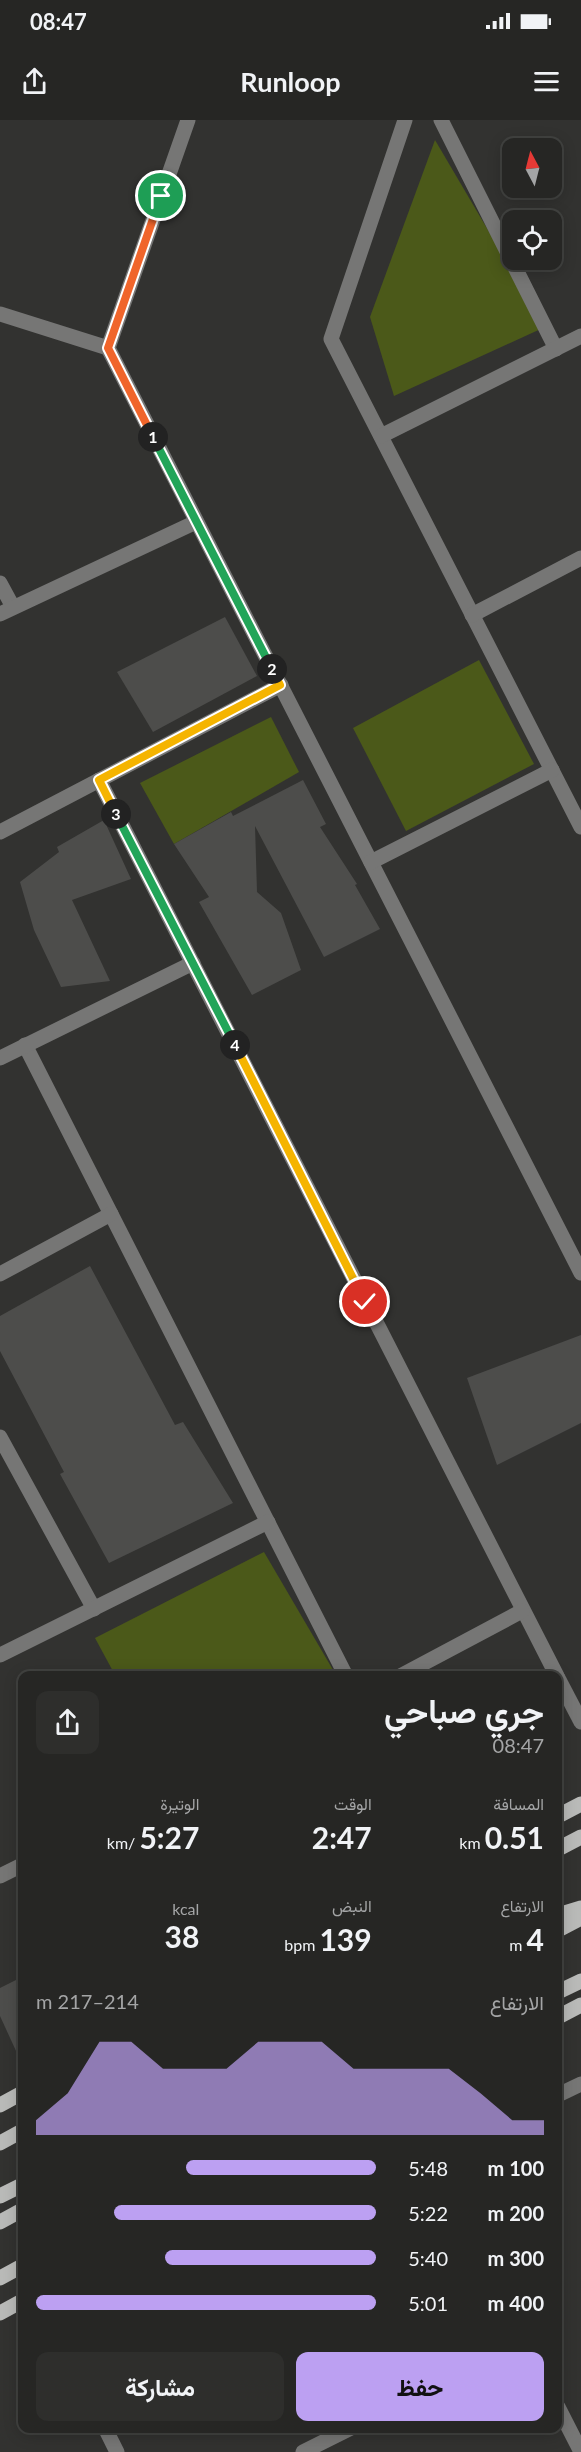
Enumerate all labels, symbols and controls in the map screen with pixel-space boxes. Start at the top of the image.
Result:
text: 08:47 [30,8,87,35]
icon: share [18,65,51,98]
text: Runloop [240,65,341,98]
icon: menu [530,65,563,98]
north arrow [502,138,562,198]
map controls [502,138,562,270]
pin [135,170,186,221]
icon: arrive [144,179,177,212]
button: locate [502,210,562,270]
pin: 1 [138,422,168,452]
text: 1 [148,427,158,446]
pin: 2 [257,654,287,684]
text: 2 [267,659,277,678]
pin: 3 [101,799,131,829]
text: 3 [111,804,121,823]
pin: 4 [220,1030,250,1060]
text: 4 [230,1035,240,1054]
pin [339,1276,390,1327]
icon: check [348,1285,381,1318]
text: جري صباحي [384,1690,544,1730]
button: share [36,1691,99,1754]
text: 08:47 [493,1733,544,1757]
text: الوتيرة [160,1794,199,1813]
text: الوقت [334,1794,372,1813]
text: المسافة [493,1794,544,1813]
text: 5:27 [139,1819,199,1855]
text: 2:47 [312,1819,372,1855]
text: 0.51 [485,1819,544,1855]
text: /km [107,1833,139,1852]
text: km [459,1833,485,1852]
text: النبض [332,1896,372,1915]
text: الارتفاع [501,1896,544,1915]
text: kcal [172,1899,199,1918]
text: 38 [165,1918,199,1954]
text: 139 [319,1921,372,1957]
text: 4 [527,1921,544,1957]
text: bpm [284,1935,319,1954]
text: m [509,1935,527,1954]
text: 214–217 m [36,1989,139,2013]
text: الارتفاع [490,1990,544,2014]
text: 5:48 [408,2156,448,2180]
text: 100 m [488,2156,544,2180]
text: 5:22 [408,2201,448,2225]
text: 200 m [488,2201,544,2225]
text: 5:40 [408,2246,448,2270]
text: 300 m [488,2246,544,2270]
text: 5:01 [408,2291,448,2315]
text: 400 m [488,2291,544,2315]
button: مشاركة [36,2352,284,2421]
button: حفظ [296,2352,544,2421]

